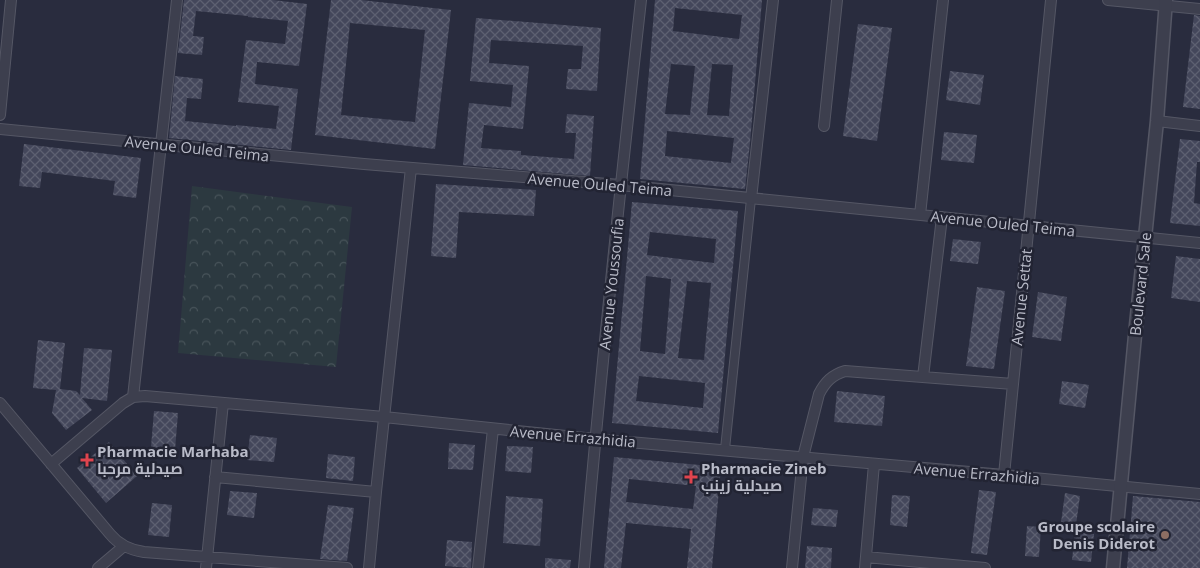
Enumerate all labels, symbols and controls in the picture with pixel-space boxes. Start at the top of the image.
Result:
street label: Avenue Ouled Teima [124,130,270,166]
street label: Avenue Ouled Teima [527,168,673,200]
street label: Avenue Ouled Teima [930,205,1076,241]
street label: Avenue Youssoufia [594,217,628,351]
street label: Boulevard Sale [1125,231,1155,337]
street label: Avenue Settat [1006,248,1036,346]
street label: Avenue Errazhidia [509,421,637,451]
place label: Pharmacie Marhaba صيدلية مرحبا [97,441,248,478]
marker: Pharmacie Marhaba صيدلية مرحبا [81,454,93,466]
place label: Pharmacie Zineb صيدلية زينب [701,458,826,495]
street label: Avenue Errazhidia [913,458,1041,488]
marker: Pharmacie Zineb صيدلية زينب [685,471,697,483]
place label: Groupe scolaire Denis Diderot [1038,516,1155,553]
marker: Groupe scolaire Denis Diderot [1159,529,1171,541]

